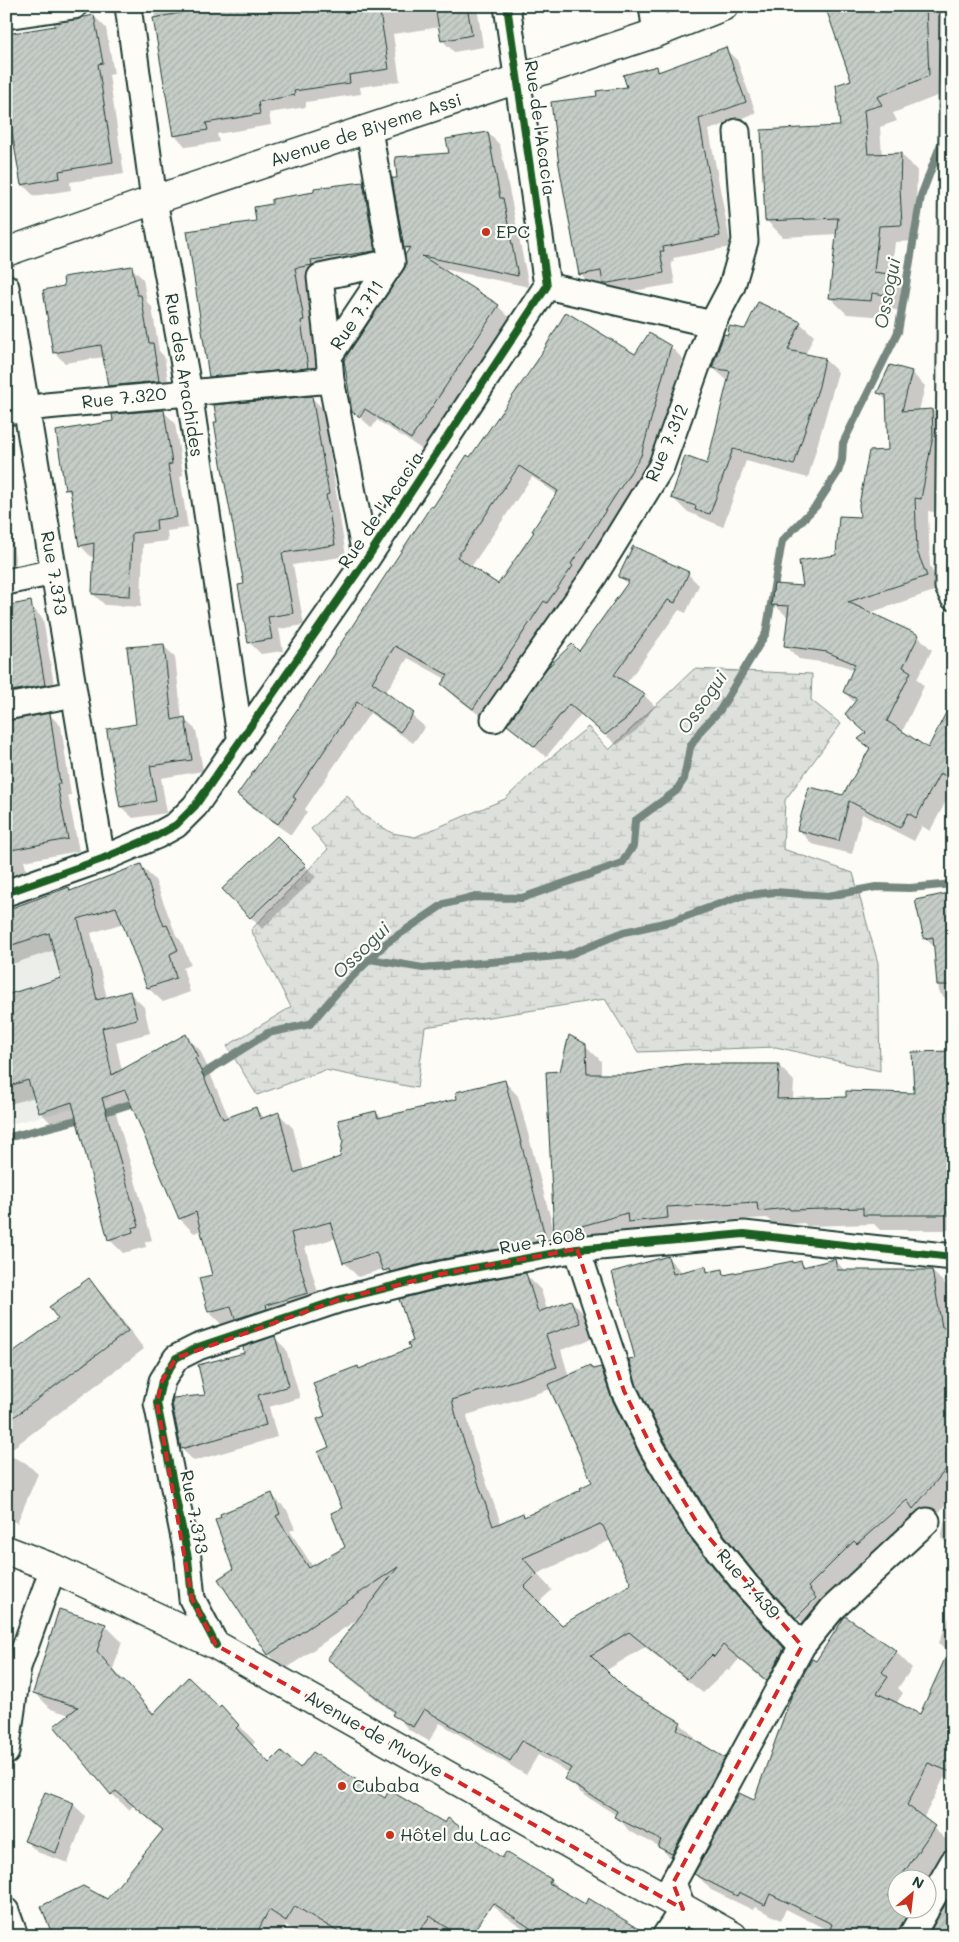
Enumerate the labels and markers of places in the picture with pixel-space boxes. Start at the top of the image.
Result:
place label: EPC [496,219,530,243]
marker: EPC [480,226,492,238]
place label: Cubaba [352,1773,420,1797]
marker: Cubaba [336,1780,348,1792]
place label: Hôtel du Lac [400,1822,511,1846]
marker: Hôtel du Lac [384,1829,396,1841]

